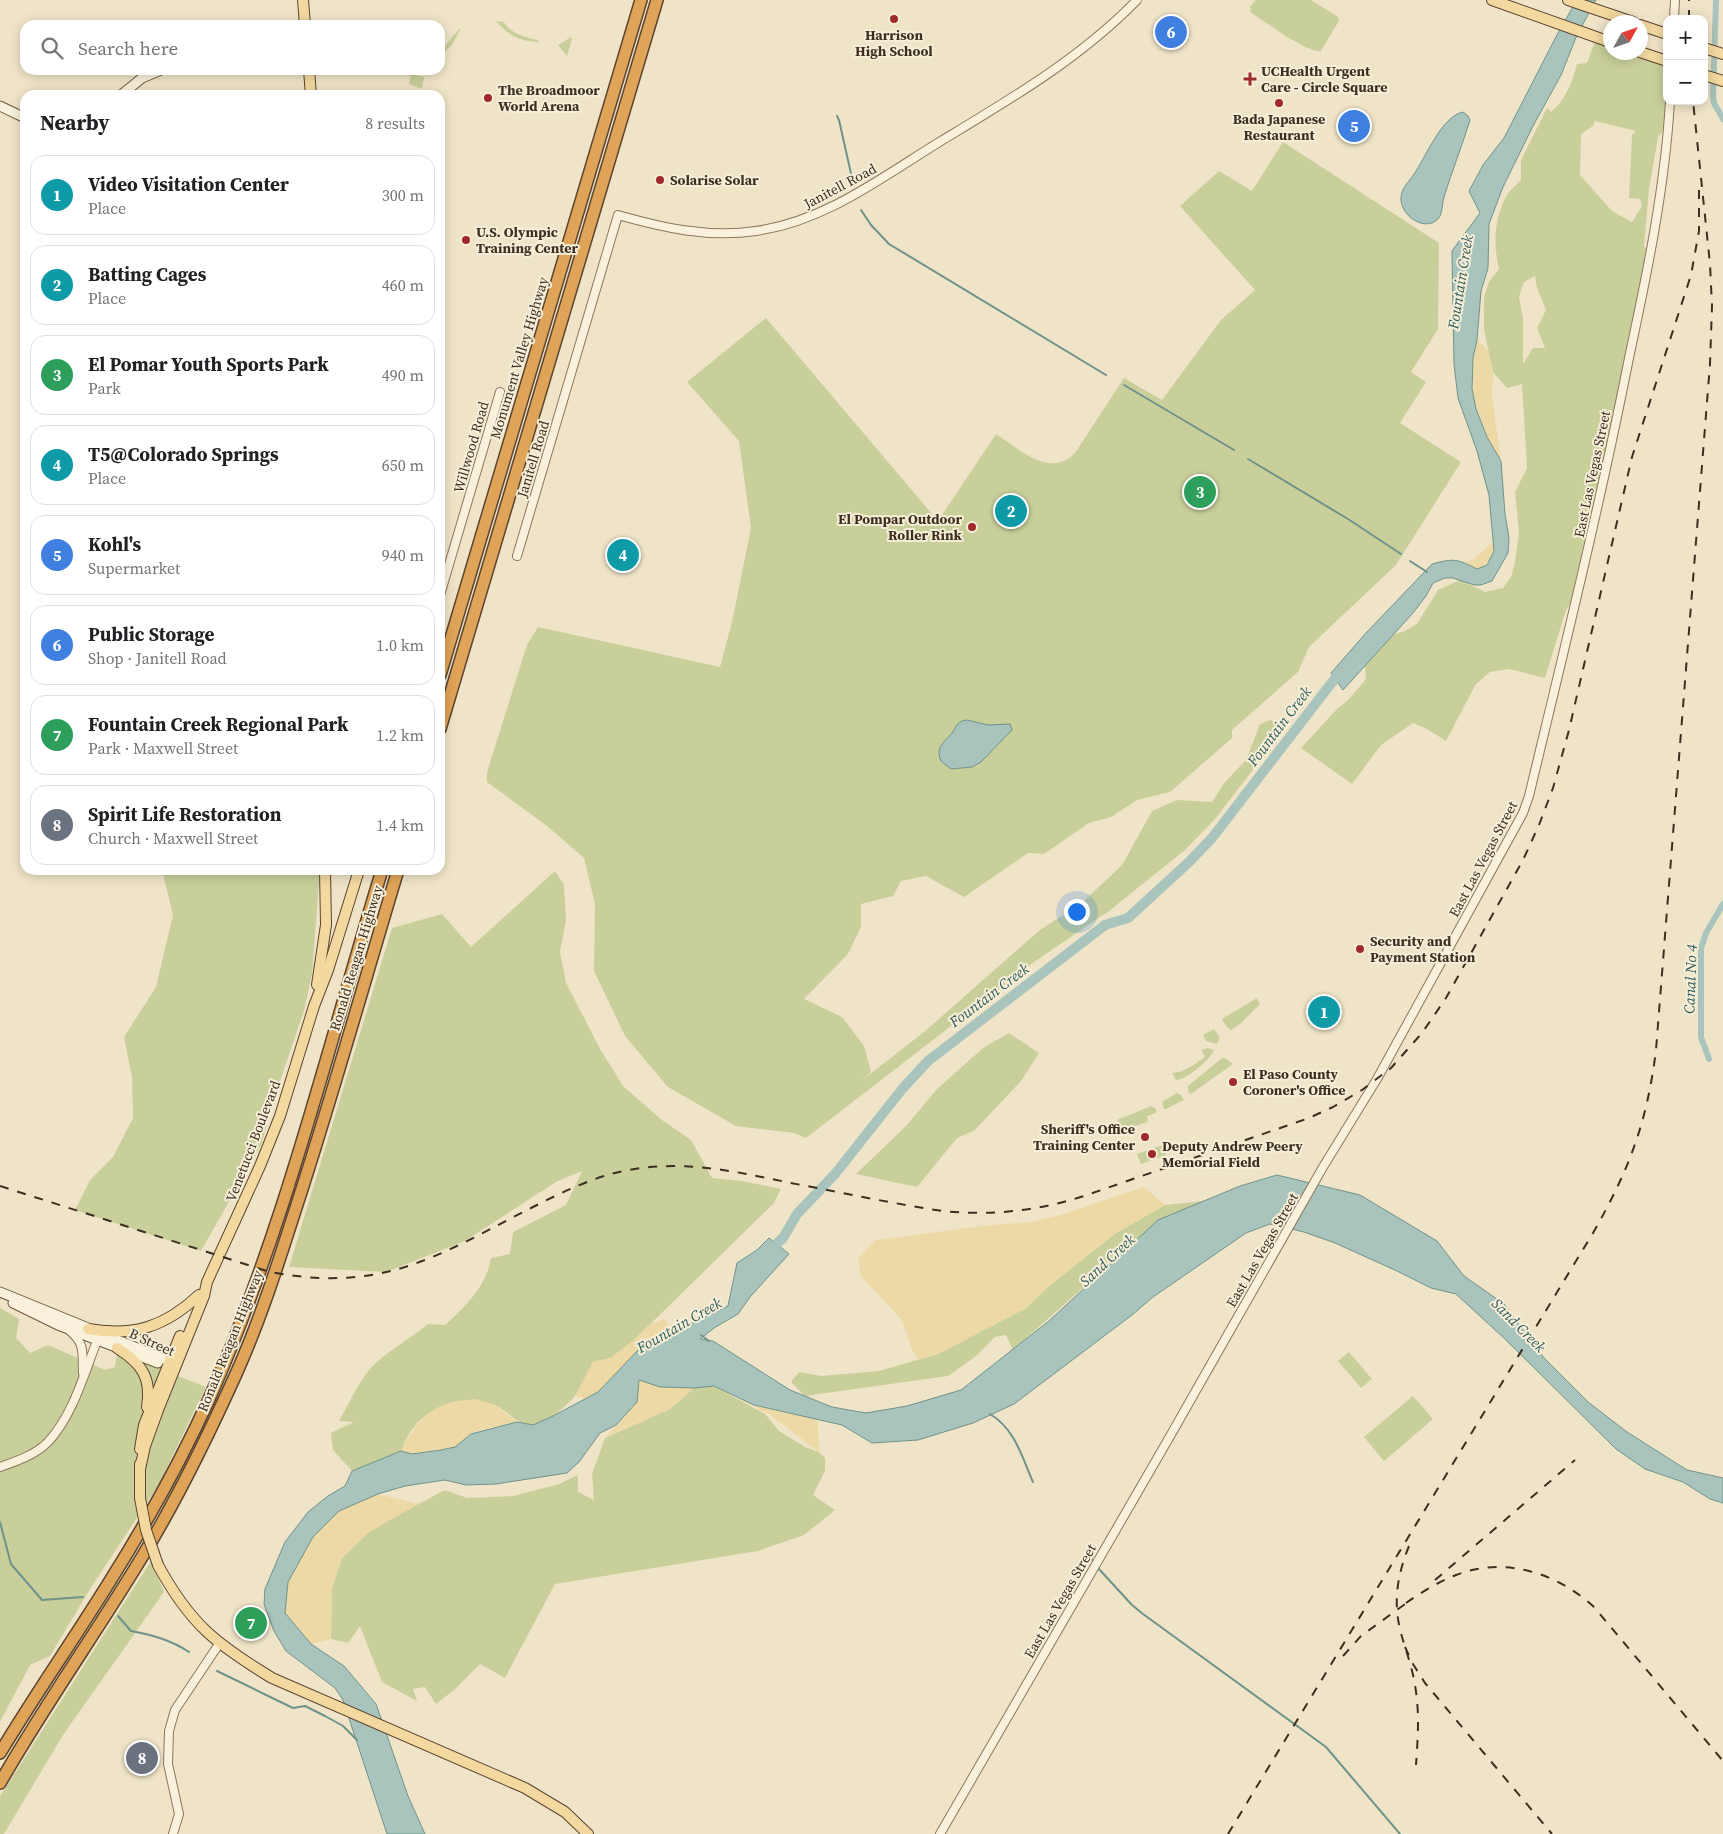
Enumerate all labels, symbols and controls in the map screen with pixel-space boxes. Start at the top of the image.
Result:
marker: Harrison High School [888,13,900,25]
pin: 6 [1155,13,1187,51]
north arrow [1603,15,1648,60]
map controls [1663,15,1708,105]
button: + [1663,15,1708,60]
search box [20,20,445,75]
place label: Harrison High School [855,25,933,61]
icon: search [38,34,66,62]
text: Search here [78,35,178,61]
button: − [1663,60,1708,105]
place label: UCHealth Urgent Care - Circle Square [1261,61,1388,97]
marker: UCHealth Urgent Care - Circle Square [1243,72,1257,86]
place label: The Broadmoor World Arena [498,80,600,116]
marker: The Broadmoor World Arena [482,92,494,104]
marker: Bada Japanese Restaurant [1273,97,1285,109]
pin: 5 [1338,107,1370,145]
text: Nearby [40,108,110,137]
place label: Bada Japanese Restaurant [1233,109,1325,145]
text: 8 results [365,112,425,134]
street label: Janitell Road [799,158,880,214]
place label: Solarise Solar [670,170,759,190]
text: Video Visitation Center [88,171,289,197]
marker: Solarise Solar [654,174,666,186]
text: 1 [53,184,61,206]
text: 300 m [382,184,424,206]
text: Place [88,197,126,219]
place label: U.S. Olympic Training Center [476,222,578,258]
water label: Fountain Creek [1442,233,1478,332]
marker: U.S. Olympic Training Center [460,234,472,246]
text: Batting Cages [88,261,206,287]
text: 2 [53,274,61,296]
text: 460 m [382,274,424,296]
street label: Monument Valley Highway [485,274,553,441]
text: Place [88,287,126,309]
text: El Pomar Youth Sports Park [88,351,329,377]
text: 3 [53,364,61,386]
text: 490 m [382,364,424,386]
text: Park [88,377,121,399]
street label: Willwood Road [448,399,494,495]
street label: East Las Vegas Street [1569,408,1615,539]
street label: Janitell Road [512,418,554,501]
text: T5@Colorado Springs [88,441,279,467]
text: 4 [53,454,61,476]
text: 650 m [382,454,424,476]
text: Place [88,467,126,489]
pin: 3 [1184,473,1216,511]
pin: 2 [995,492,1027,530]
place label: El Pompar Outdoor Roller Rink [838,509,963,545]
marker: El Pompar Outdoor Roller Rink [966,521,978,533]
text: Kohl's [88,531,141,557]
pin: 4 [607,536,639,574]
text: 5 [53,544,61,566]
text: 940 m [382,544,424,566]
text: Supermarket [88,557,180,579]
text: Public Storage [88,621,214,647]
text: 6 [53,634,61,656]
text: 1.0 km [376,634,424,656]
text: Shop · Janitell Road [88,647,227,669]
water label: Fountain Creek [1241,681,1317,771]
text: Fountain Creek Regional Park [88,711,348,737]
text: 7 [53,724,61,746]
text: 1.2 km [376,724,424,746]
text: Park · Maxwell Street [88,737,238,759]
street label: East Las Vegas Street [1444,797,1522,921]
text: Spirit Life Restoration [88,801,281,827]
text: 8 [53,814,61,836]
text: 1.4 km [376,814,424,836]
text: Church · Maxwell Street [88,827,258,849]
street label: Ronald Reagan Highway [324,882,388,1033]
your location [1064,899,1090,925]
place label: Security and Payment Station [1370,931,1476,967]
marker: Security and Payment Station [1354,943,1366,955]
water label: Canal No 4 [1678,943,1702,1014]
water label: Fountain Creek [944,957,1034,1033]
pin: 1 [1308,993,1340,1031]
place label: El Paso County Coroner's Office [1243,1064,1346,1100]
marker: El Paso County Coroner's Office [1227,1076,1239,1088]
street label: Venetucci Boulevard [221,1078,285,1204]
place label: Sheriff's Office Training Center [1033,1119,1135,1155]
marker: Sheriff's Office Training Center [1139,1131,1151,1143]
place label: Deputy Andrew Peery Memorial Field [1162,1136,1303,1172]
marker: Deputy Andrew Peery Memorial Field [1146,1148,1158,1160]
street label: East Las Vegas Street [1221,1189,1303,1311]
water label: Sand Creek [1075,1228,1140,1291]
street label: Ronald Reagan Highway [192,1266,268,1415]
water label: Fountain Creek [632,1292,726,1358]
water label: Sand Creek [1487,1293,1551,1357]
street label: B Street [126,1323,179,1361]
street label: East Las Vegas Street [1019,1540,1101,1662]
pin: 7 [235,1604,267,1642]
pin: 8 [126,1739,158,1777]

